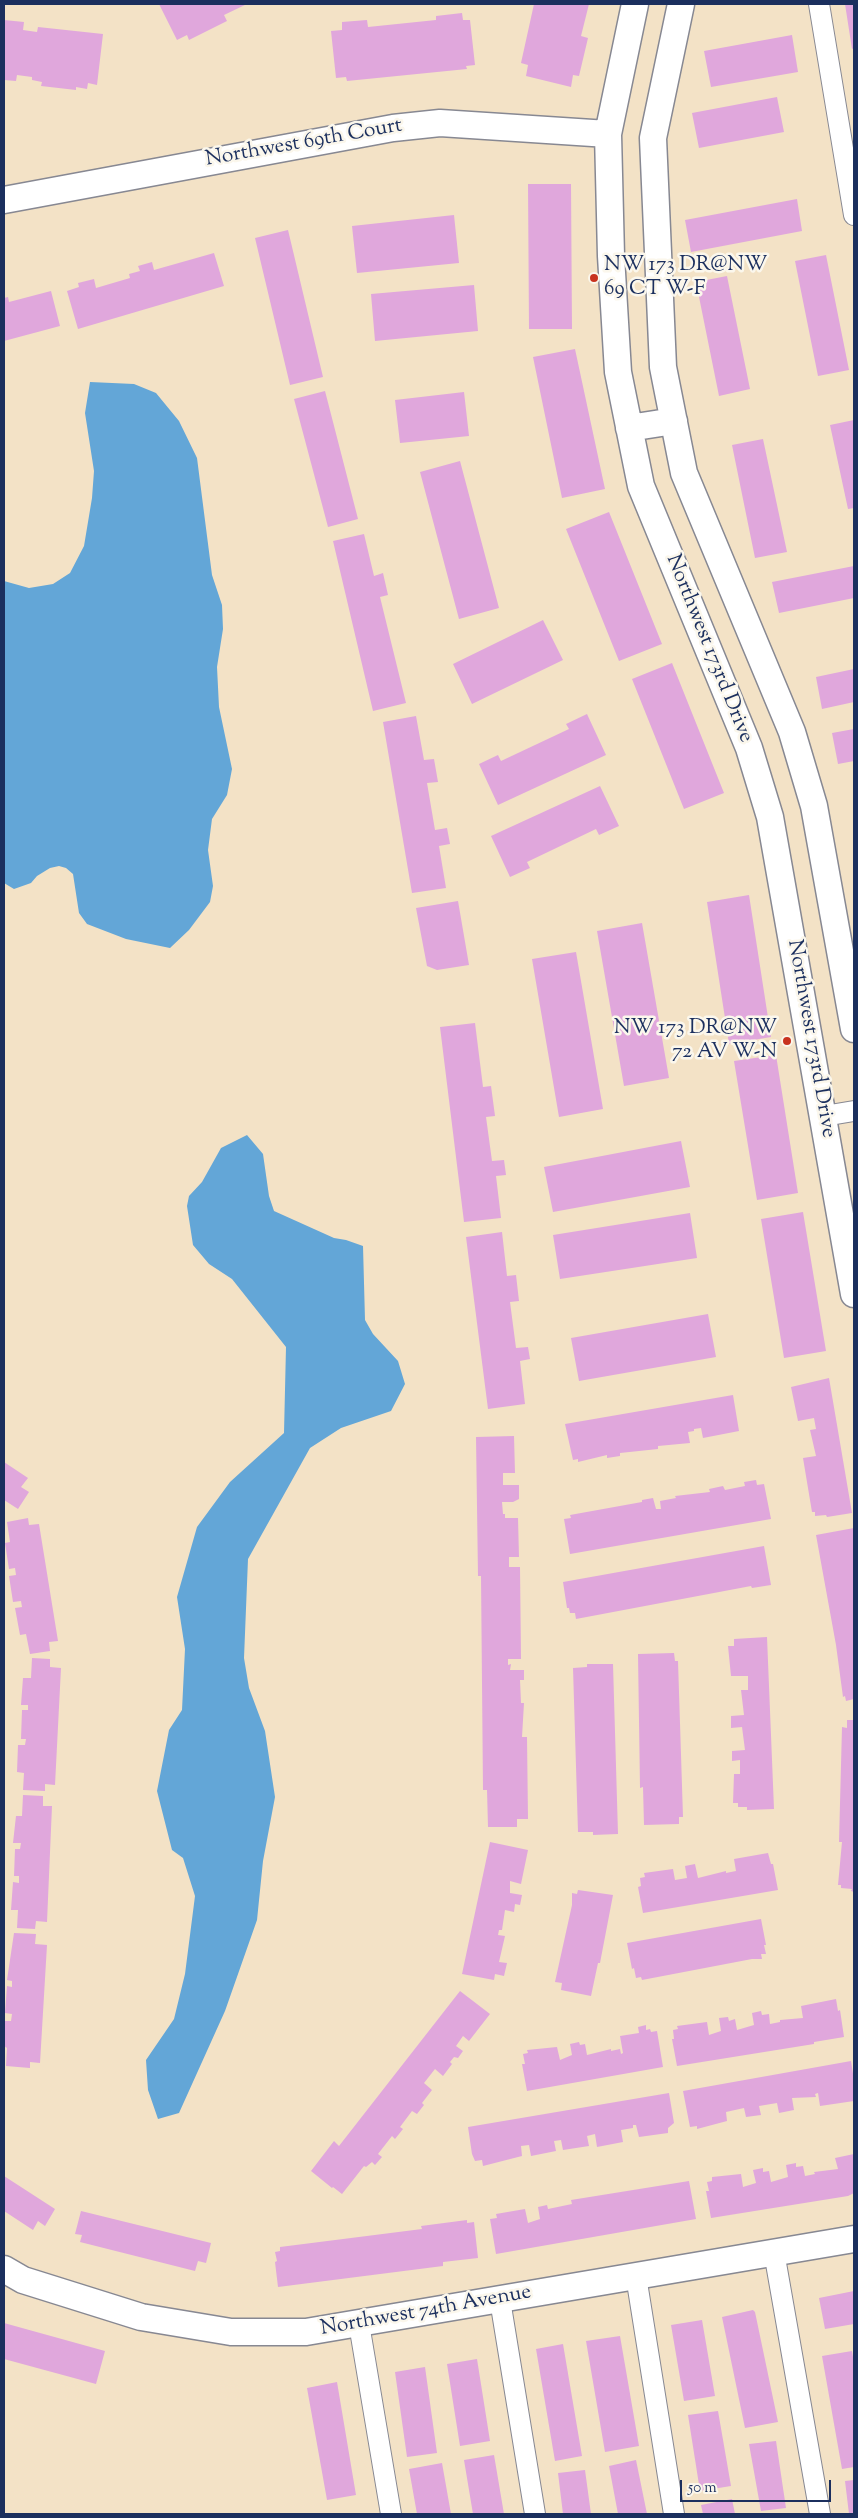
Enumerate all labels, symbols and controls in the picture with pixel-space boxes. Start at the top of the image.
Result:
street label: Northwest 69th Court [204,114,404,174]
place label: NW 173 DR@NW 69 CT W-F [604,253,767,303]
marker: NW 173 DR@NW 69 CT W-F [588,272,600,284]
street label: Northwest 173rd Drive [659,551,757,747]
street label: Northwest 173rd Drive [780,938,840,1140]
place label: NW 173 DR@NW 72 AV W-N [614,1016,777,1066]
marker: NW 173 DR@NW 72 AV W-N [781,1035,793,1047]
street label: Northwest 74th Avenue [319,2281,533,2343]
scale bar [683,2470,834,2502]
text: 50 m [688,2478,717,2499]

